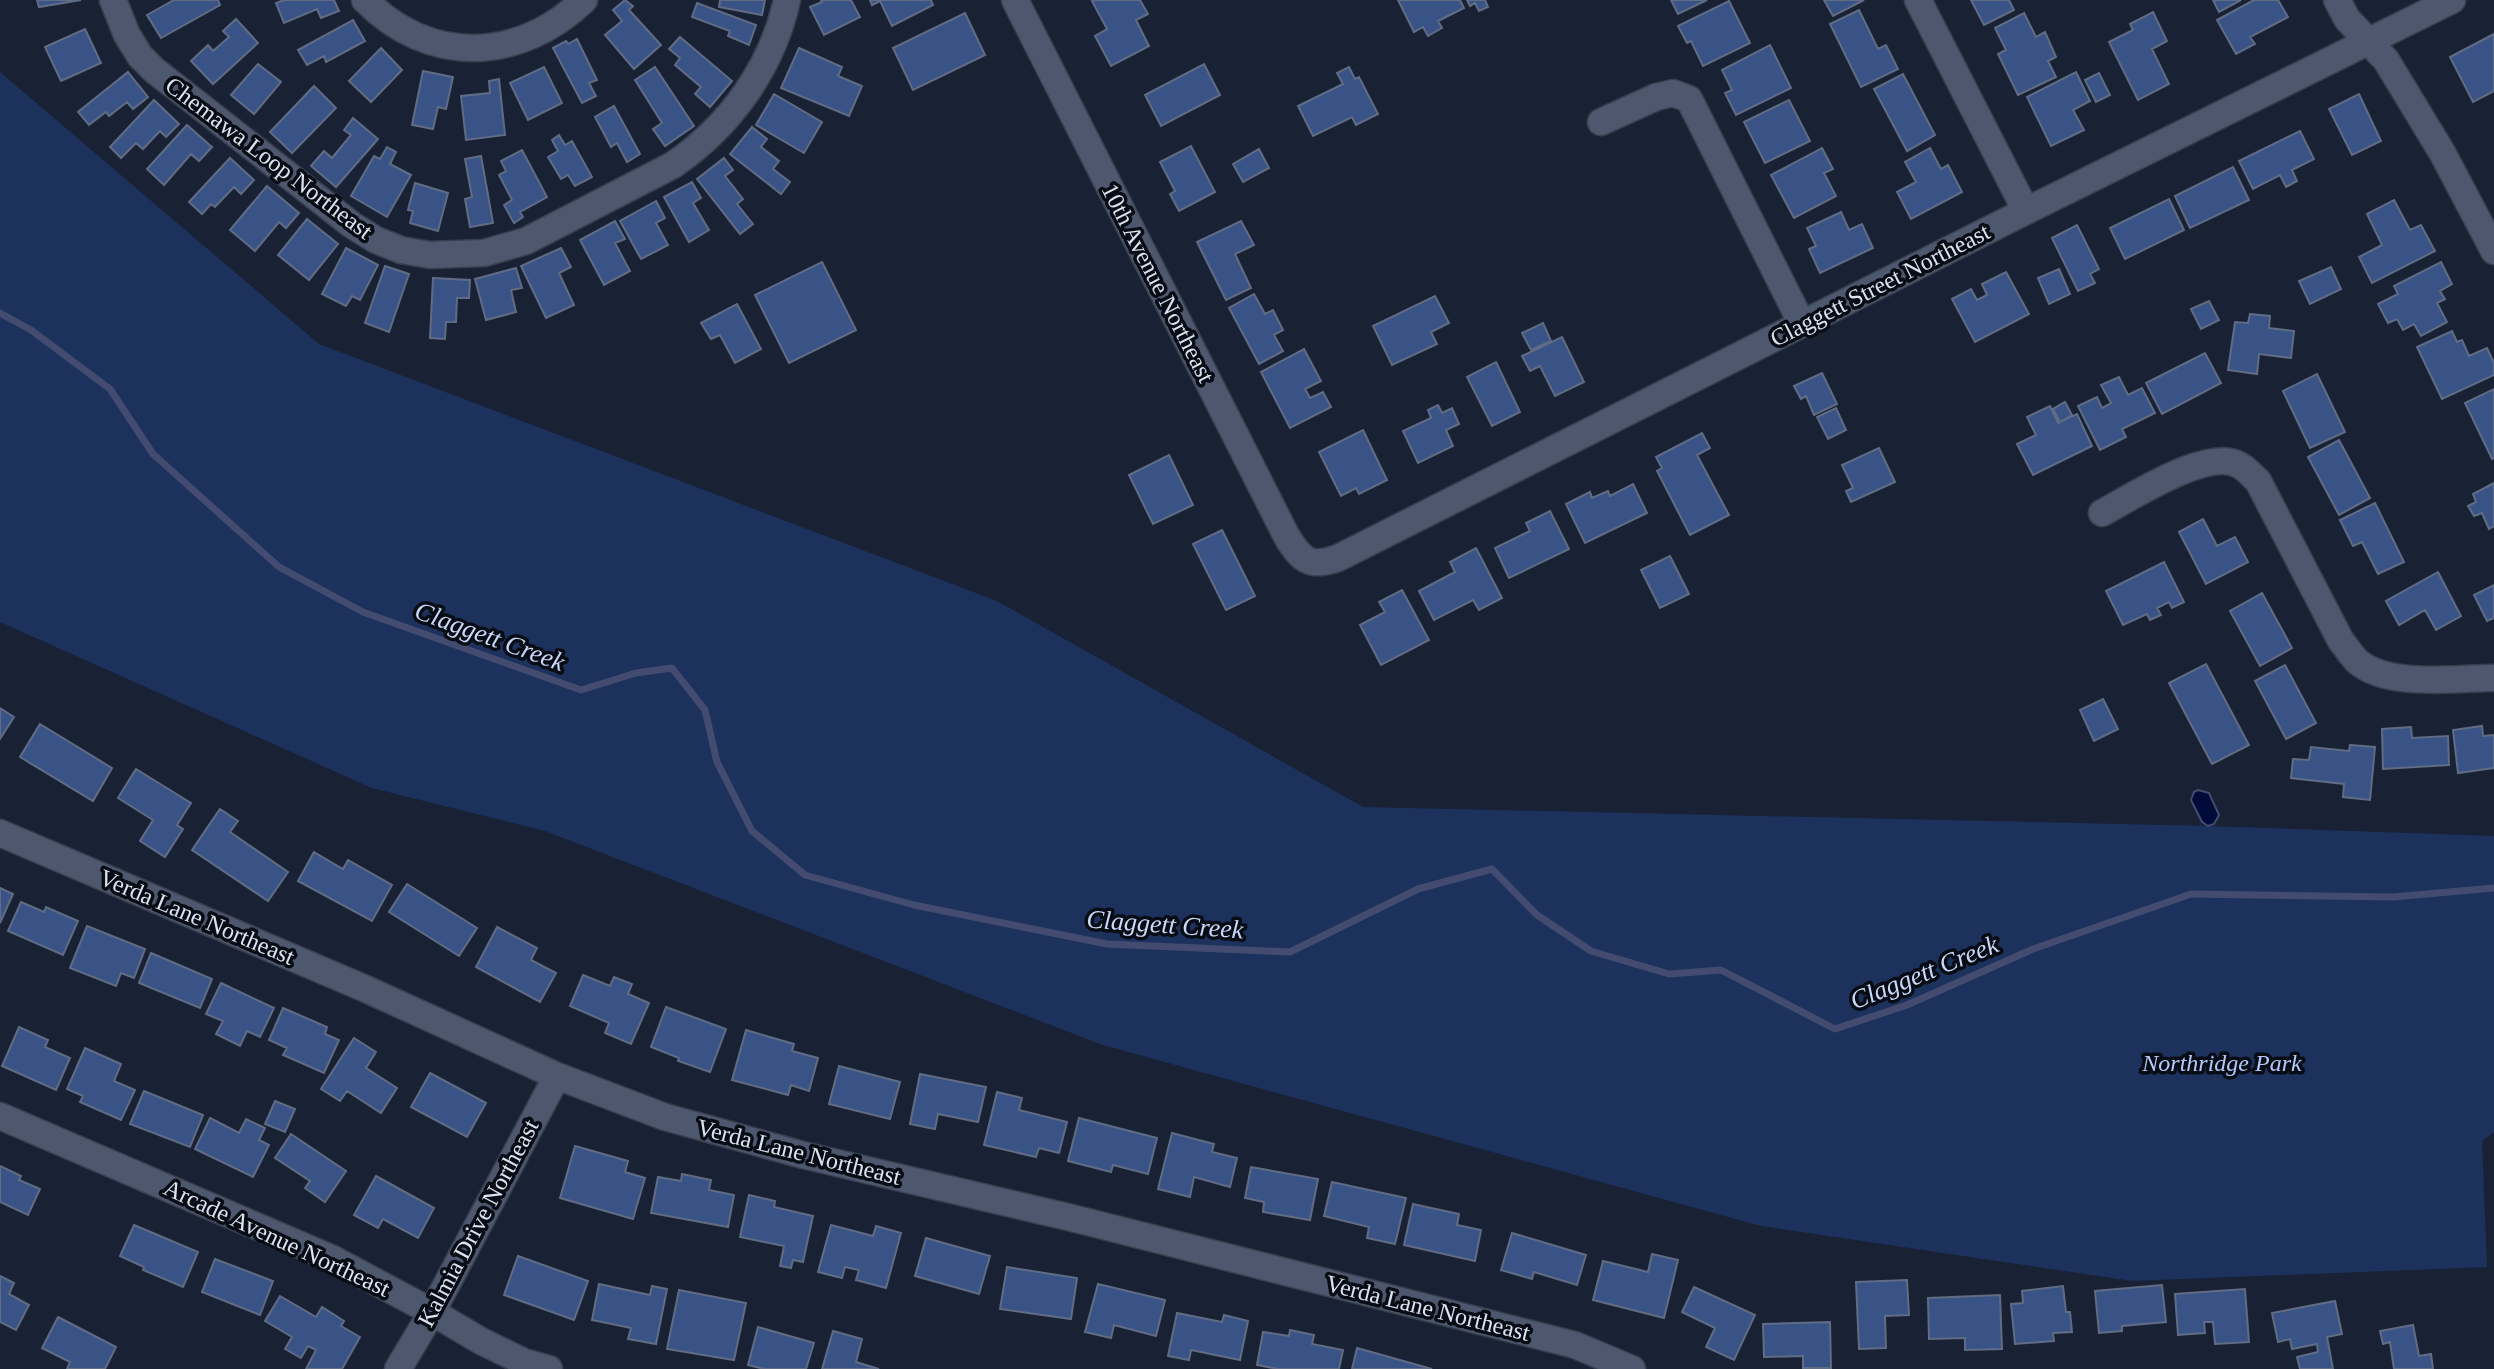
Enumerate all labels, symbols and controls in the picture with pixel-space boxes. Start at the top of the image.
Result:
street label: Chemawa Loop Northeast [161,72,378,244]
street label: 10th Avenue Northeast [1097,179,1220,387]
street label: Claggett Street Northeast [1766,218,1994,352]
water label: Claggett Creek [411,596,569,677]
street label: Verda Lane Northeast [96,864,299,970]
water label: Claggett Creek [1086,905,1245,944]
water label: Claggett Creek [1846,929,2003,1015]
park label: Northridge Park [2141,1050,2302,1076]
street label: Verda Lane Northeast [694,1114,904,1190]
street label: Kalmia Drive Northeast [412,1115,544,1331]
street label: Arcade Avenue Northeast [160,1174,394,1302]
street label: Verda Lane Northeast [1323,1270,1533,1346]

